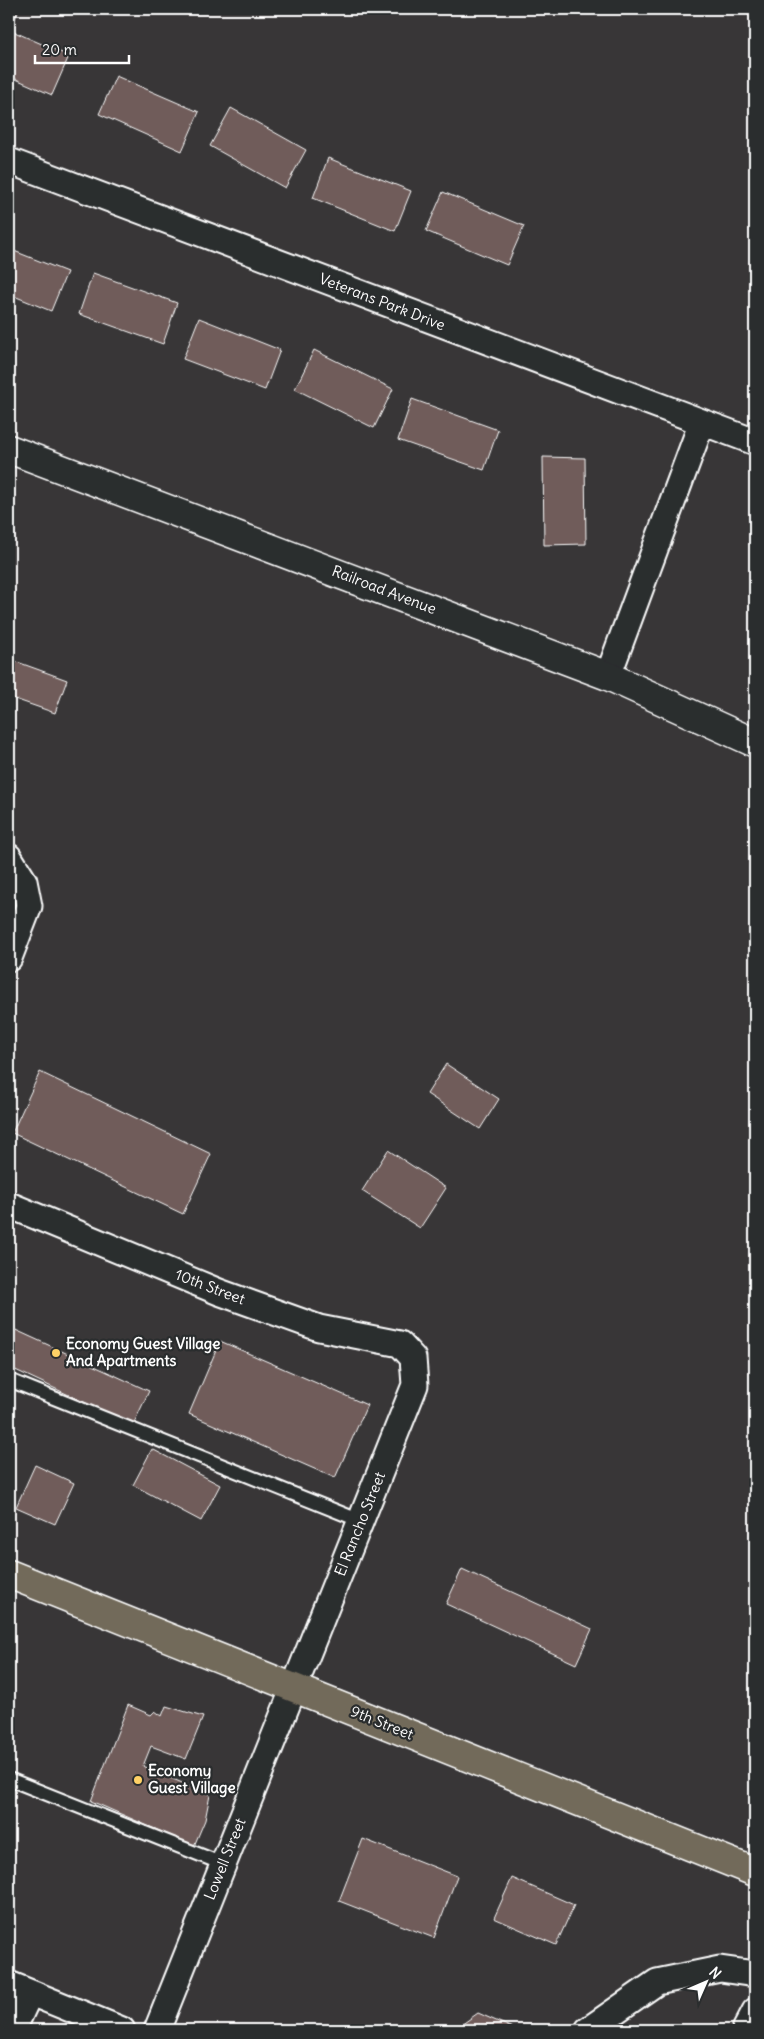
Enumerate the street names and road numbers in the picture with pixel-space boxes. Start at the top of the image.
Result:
street label: Veterans Park Drive [316,269,448,334]
street label: Railroad Avenue [329,561,439,618]
street label: 10th Street [173,1265,248,1309]
street label: El Rancho Street [330,1469,389,1579]
street label: 9th Street [348,1701,416,1744]
street label: Lowell Street [200,1815,250,1903]

